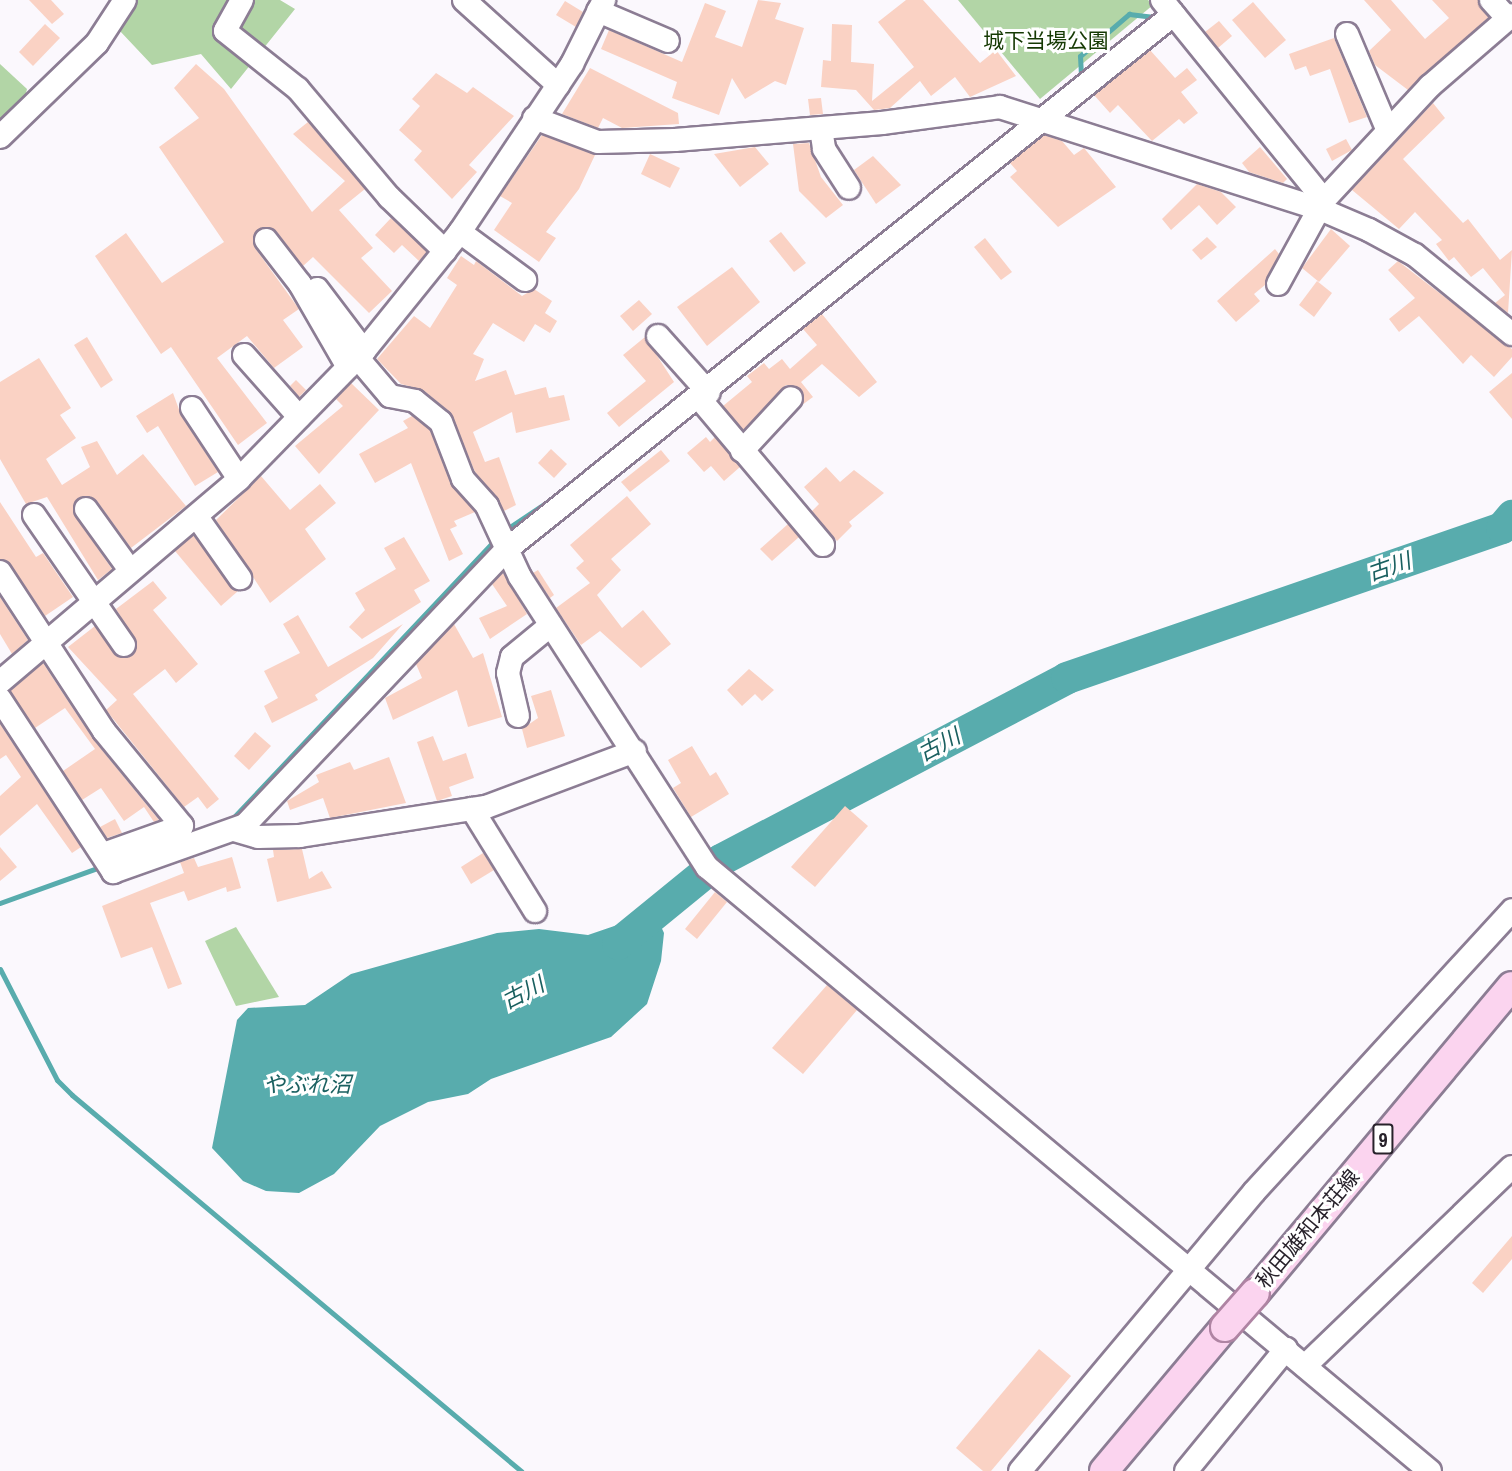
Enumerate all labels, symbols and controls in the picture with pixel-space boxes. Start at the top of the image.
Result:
park label: 城下当場公園 [983,28,1109,54]
water label: 古川 [1364,547,1414,587]
water label: 古川 [913,723,965,767]
water label: 古川 [497,971,549,1015]
water label: やぶれ沼 [263,1072,351,1098]
road number: 9 [1371,1122,1395,1156]
street label: 秋田雄和本荘線 [1251,1165,1365,1293]

